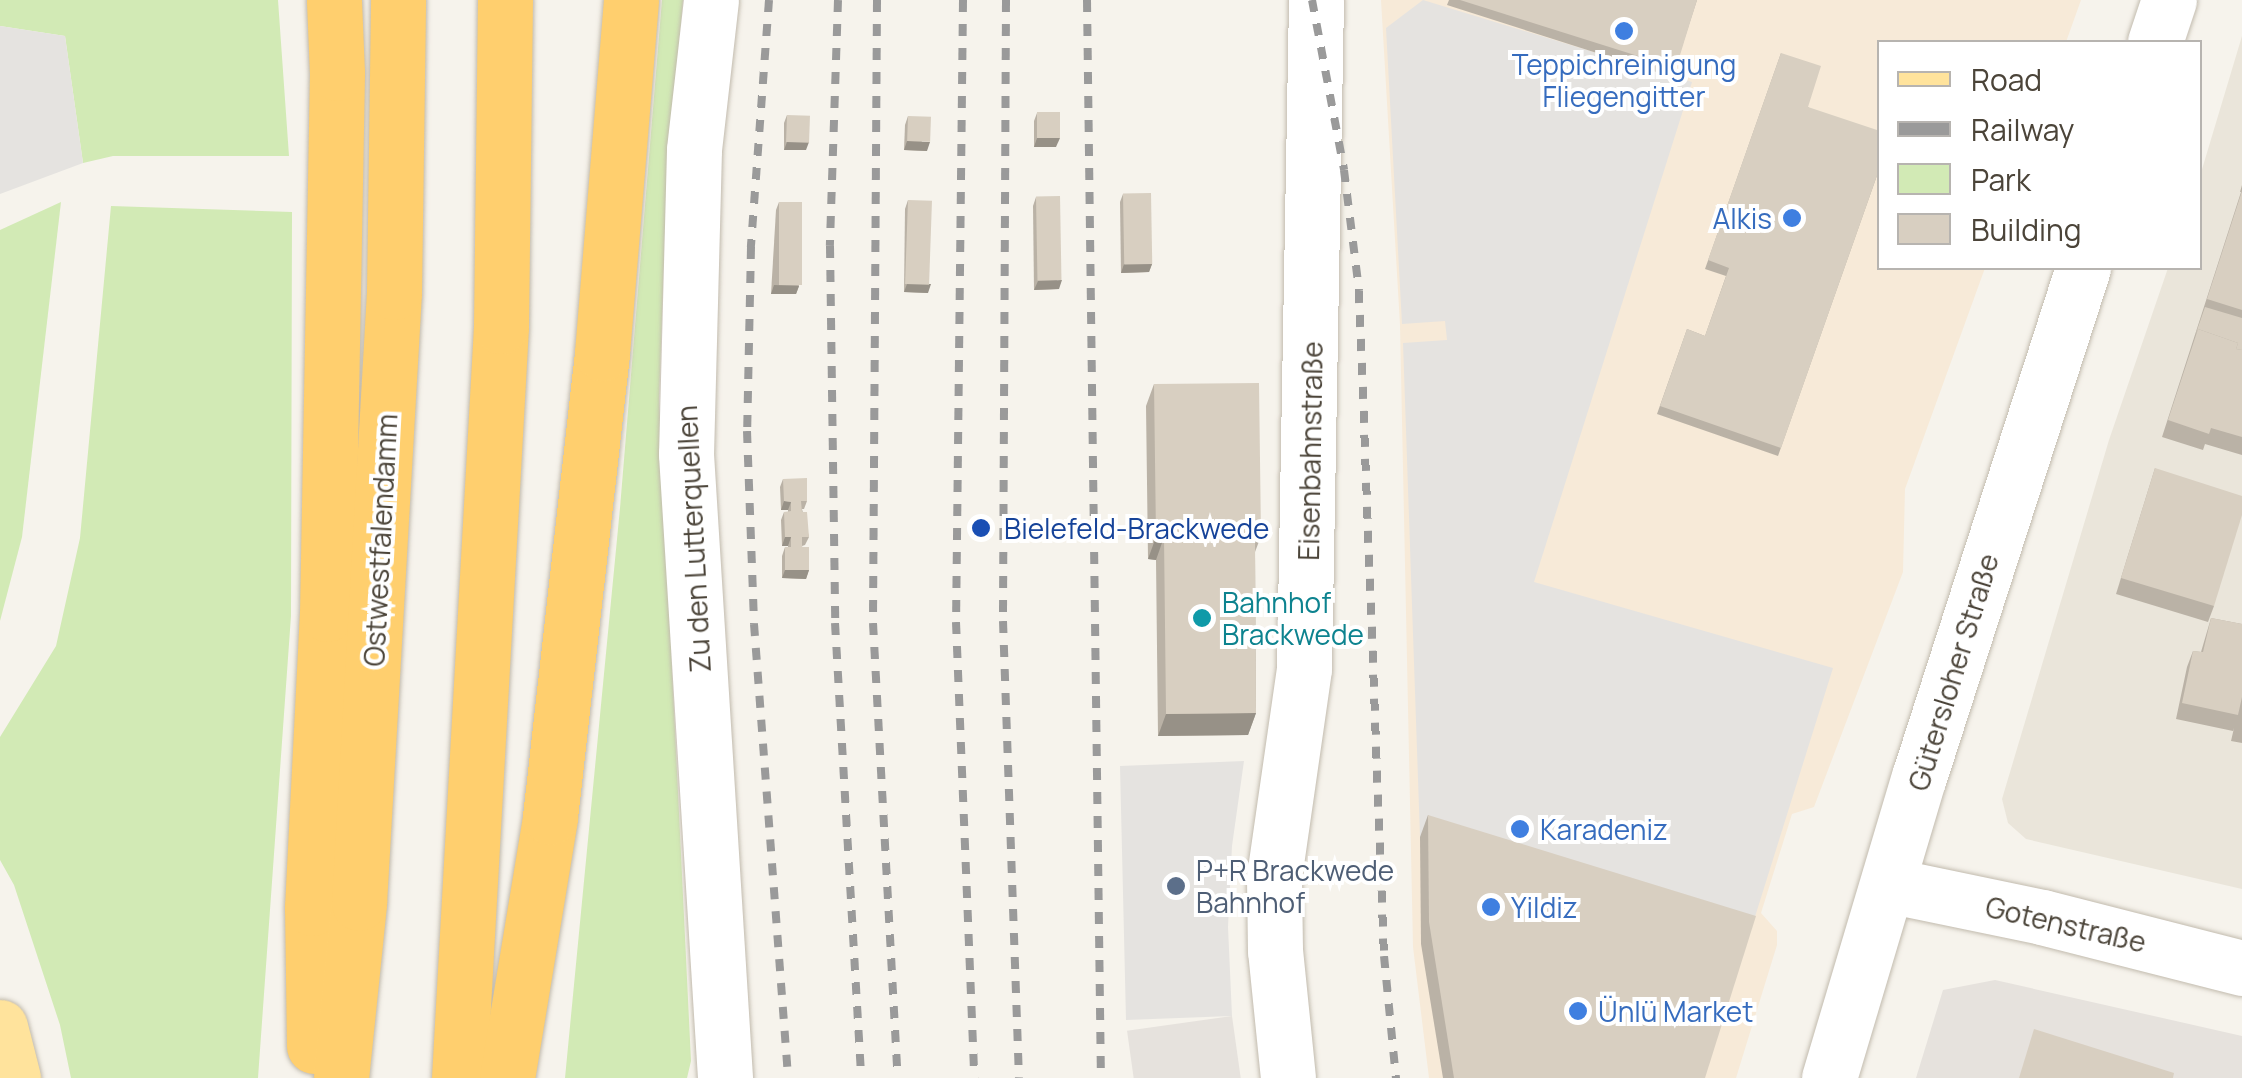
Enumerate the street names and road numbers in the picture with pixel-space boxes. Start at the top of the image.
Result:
street label: Eisenbahnstraße [1291,341,1329,561]
street label: Zu den Lutterquellen [669,405,717,673]
street label: Ostwestfalendamm [357,413,403,667]
street label: Gütersloher Straße [1901,549,2005,795]
street label: Gotenstraße [1982,889,2150,959]

